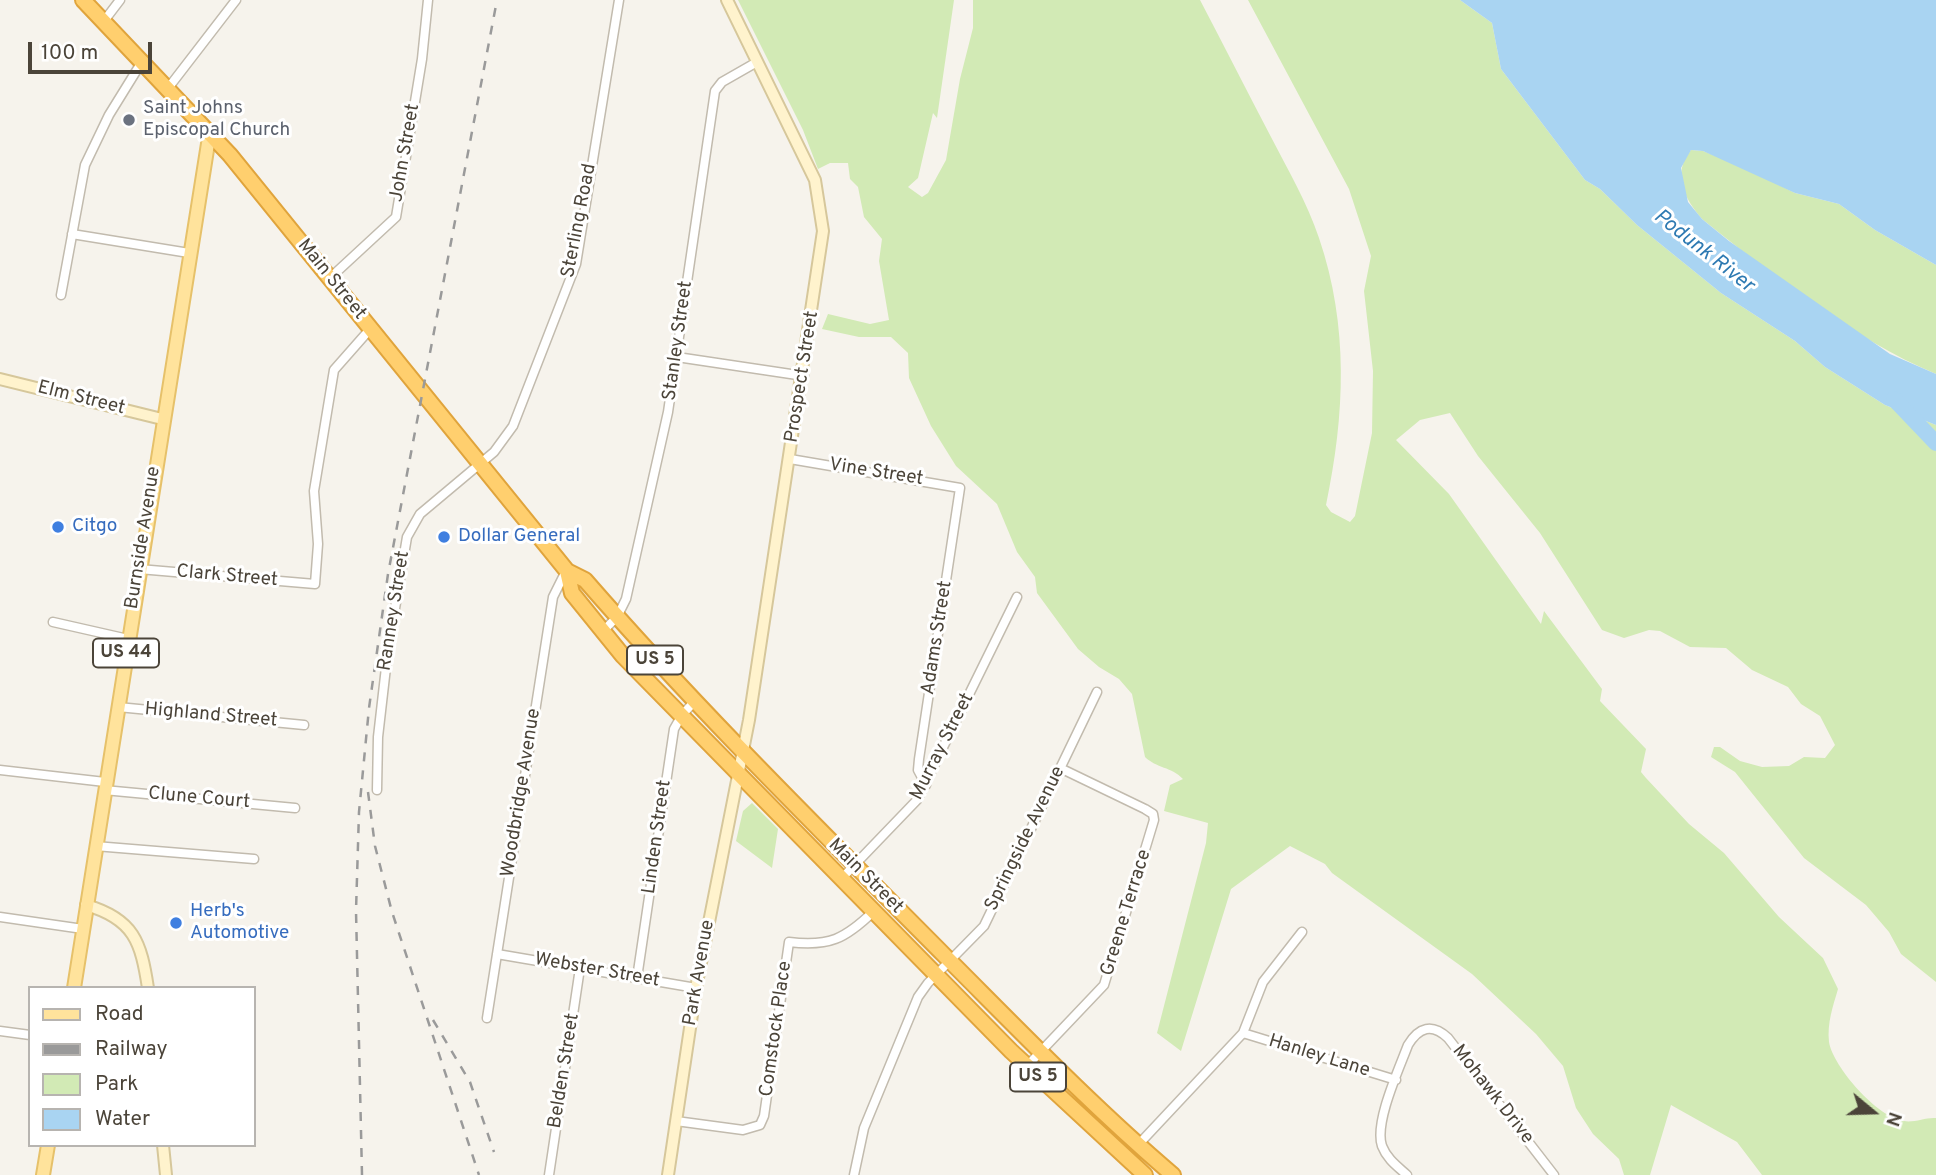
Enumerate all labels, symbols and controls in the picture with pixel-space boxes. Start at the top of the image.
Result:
scale bar [32,28,156,72]
text: 100 m [41,40,98,67]
place label: Saint Johns Episcopal Church [143,98,290,142]
street label: John Street [386,102,426,204]
marker: Saint Johns Episcopal Church [121,112,137,128]
street label: Sterling Road [558,162,602,280]
water label: Podunk River [1648,205,1758,299]
street label: Main Street [292,235,370,325]
street label: Stanley Street [659,280,699,402]
street label: Prospect Street [781,309,825,445]
street label: Elm Street [35,377,127,421]
street label: Vine Street [827,454,925,492]
street label: Burnside Avenue [121,465,167,611]
place label: Citgo [72,516,117,538]
marker: Citgo [50,519,66,535]
place label: Dollar General [458,526,580,548]
marker: Dollar General [436,529,452,545]
street label: Ranney Street [374,549,416,673]
street label: Clark Street [175,561,279,593]
street label: Adams Street [918,579,958,697]
road number: US 44 [93,638,159,668]
road number: US 5 [627,646,683,674]
street label: Murray Street [906,690,980,804]
street label: Highland Street [144,699,278,733]
street label: Woodbridge Avenue [497,707,547,879]
street label: Springside Avenue [981,763,1071,915]
street label: Linden Street [639,778,677,896]
street label: Clune Court [147,783,251,815]
street label: Main Street [823,835,907,919]
street label: Greene Terrace [1097,847,1157,979]
place label: Herb's Automotive [190,901,289,945]
marker: Herb's Automotive [168,915,184,931]
street label: Park Avenue [679,918,721,1028]
street label: Webster Street [533,949,661,993]
street label: Comstock Place [756,960,798,1098]
legend [28,986,256,1147]
text: Road [95,1001,144,1028]
street label: Belden Street [545,1012,585,1130]
street label: Hanley Lane [1265,1031,1373,1083]
text: Railway [95,1036,168,1063]
street label: Mohawk Drive [1446,1041,1538,1149]
road number: US 5 [1010,1062,1066,1092]
text: Park [95,1071,138,1098]
north arrow [1838,1077,1908,1147]
text: Water [95,1106,150,1133]
text: N [1879,1108,1906,1129]

